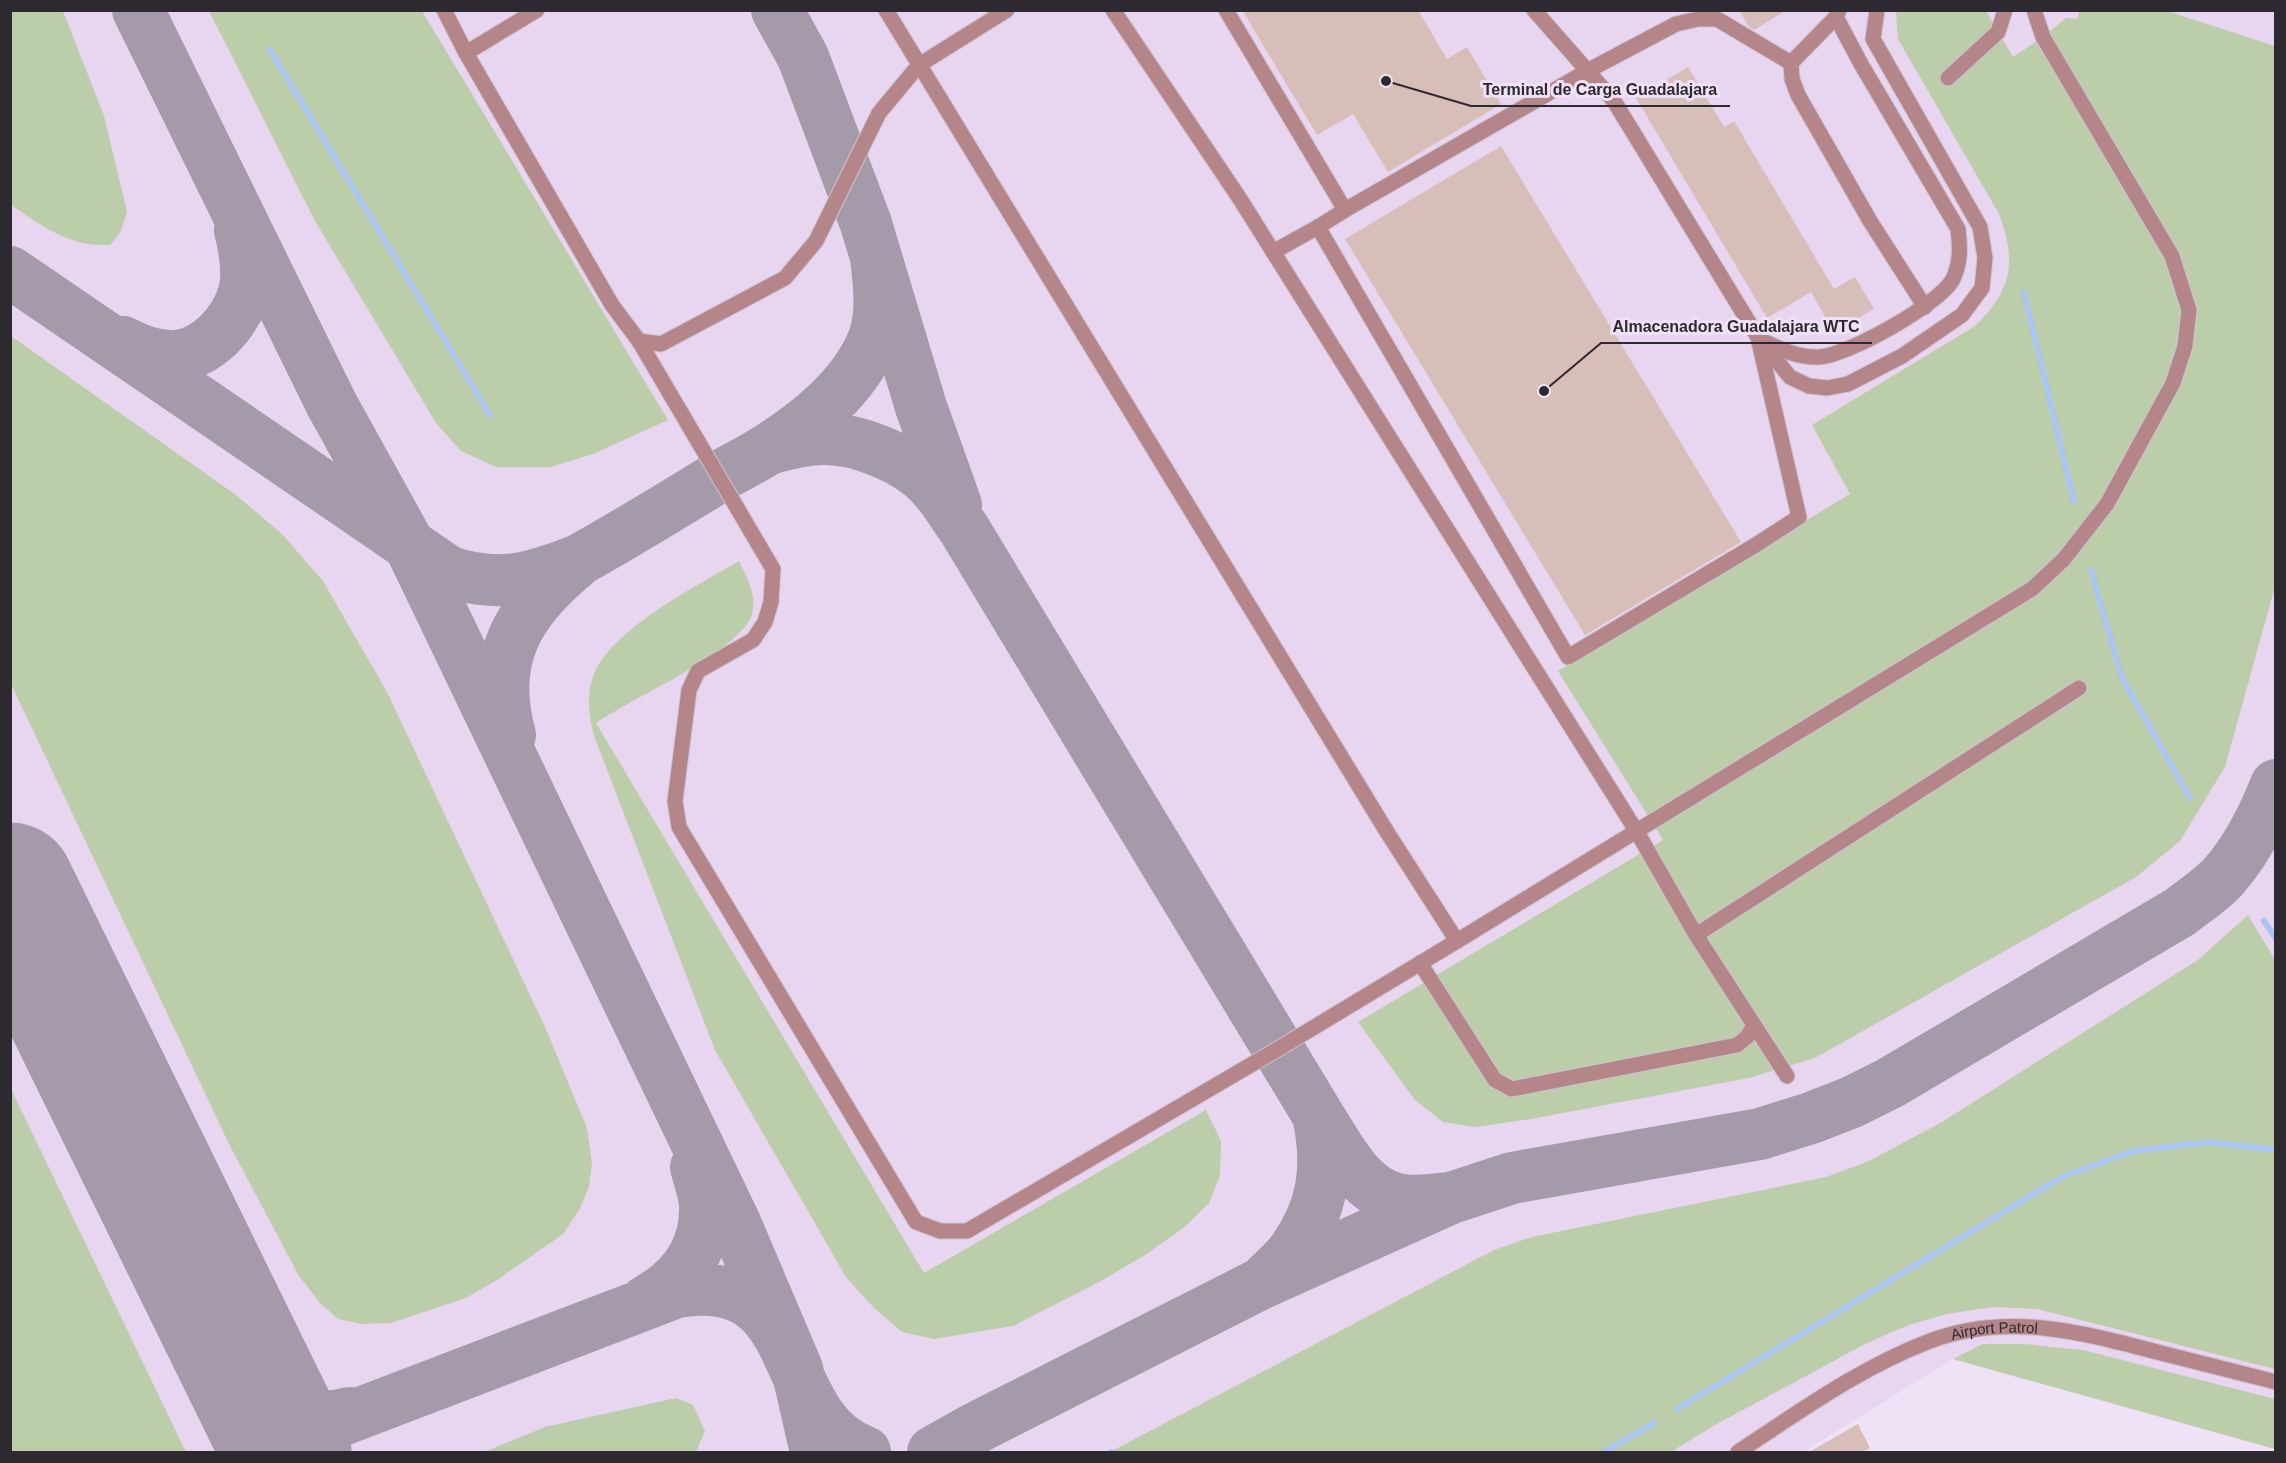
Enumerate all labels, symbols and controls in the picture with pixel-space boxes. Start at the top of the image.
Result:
callout: Terminal de Carga Guadalajara [1471,72,1730,106]
text: Terminal de Carga Guadalajara [1483,81,1717,98]
callout: Almacenadora Guadalajara WTC [1601,309,1872,343]
text: Almacenadora Guadalajara WTC [1612,318,1860,335]
street label: Airport Patrol [1949,1318,2038,1342]

